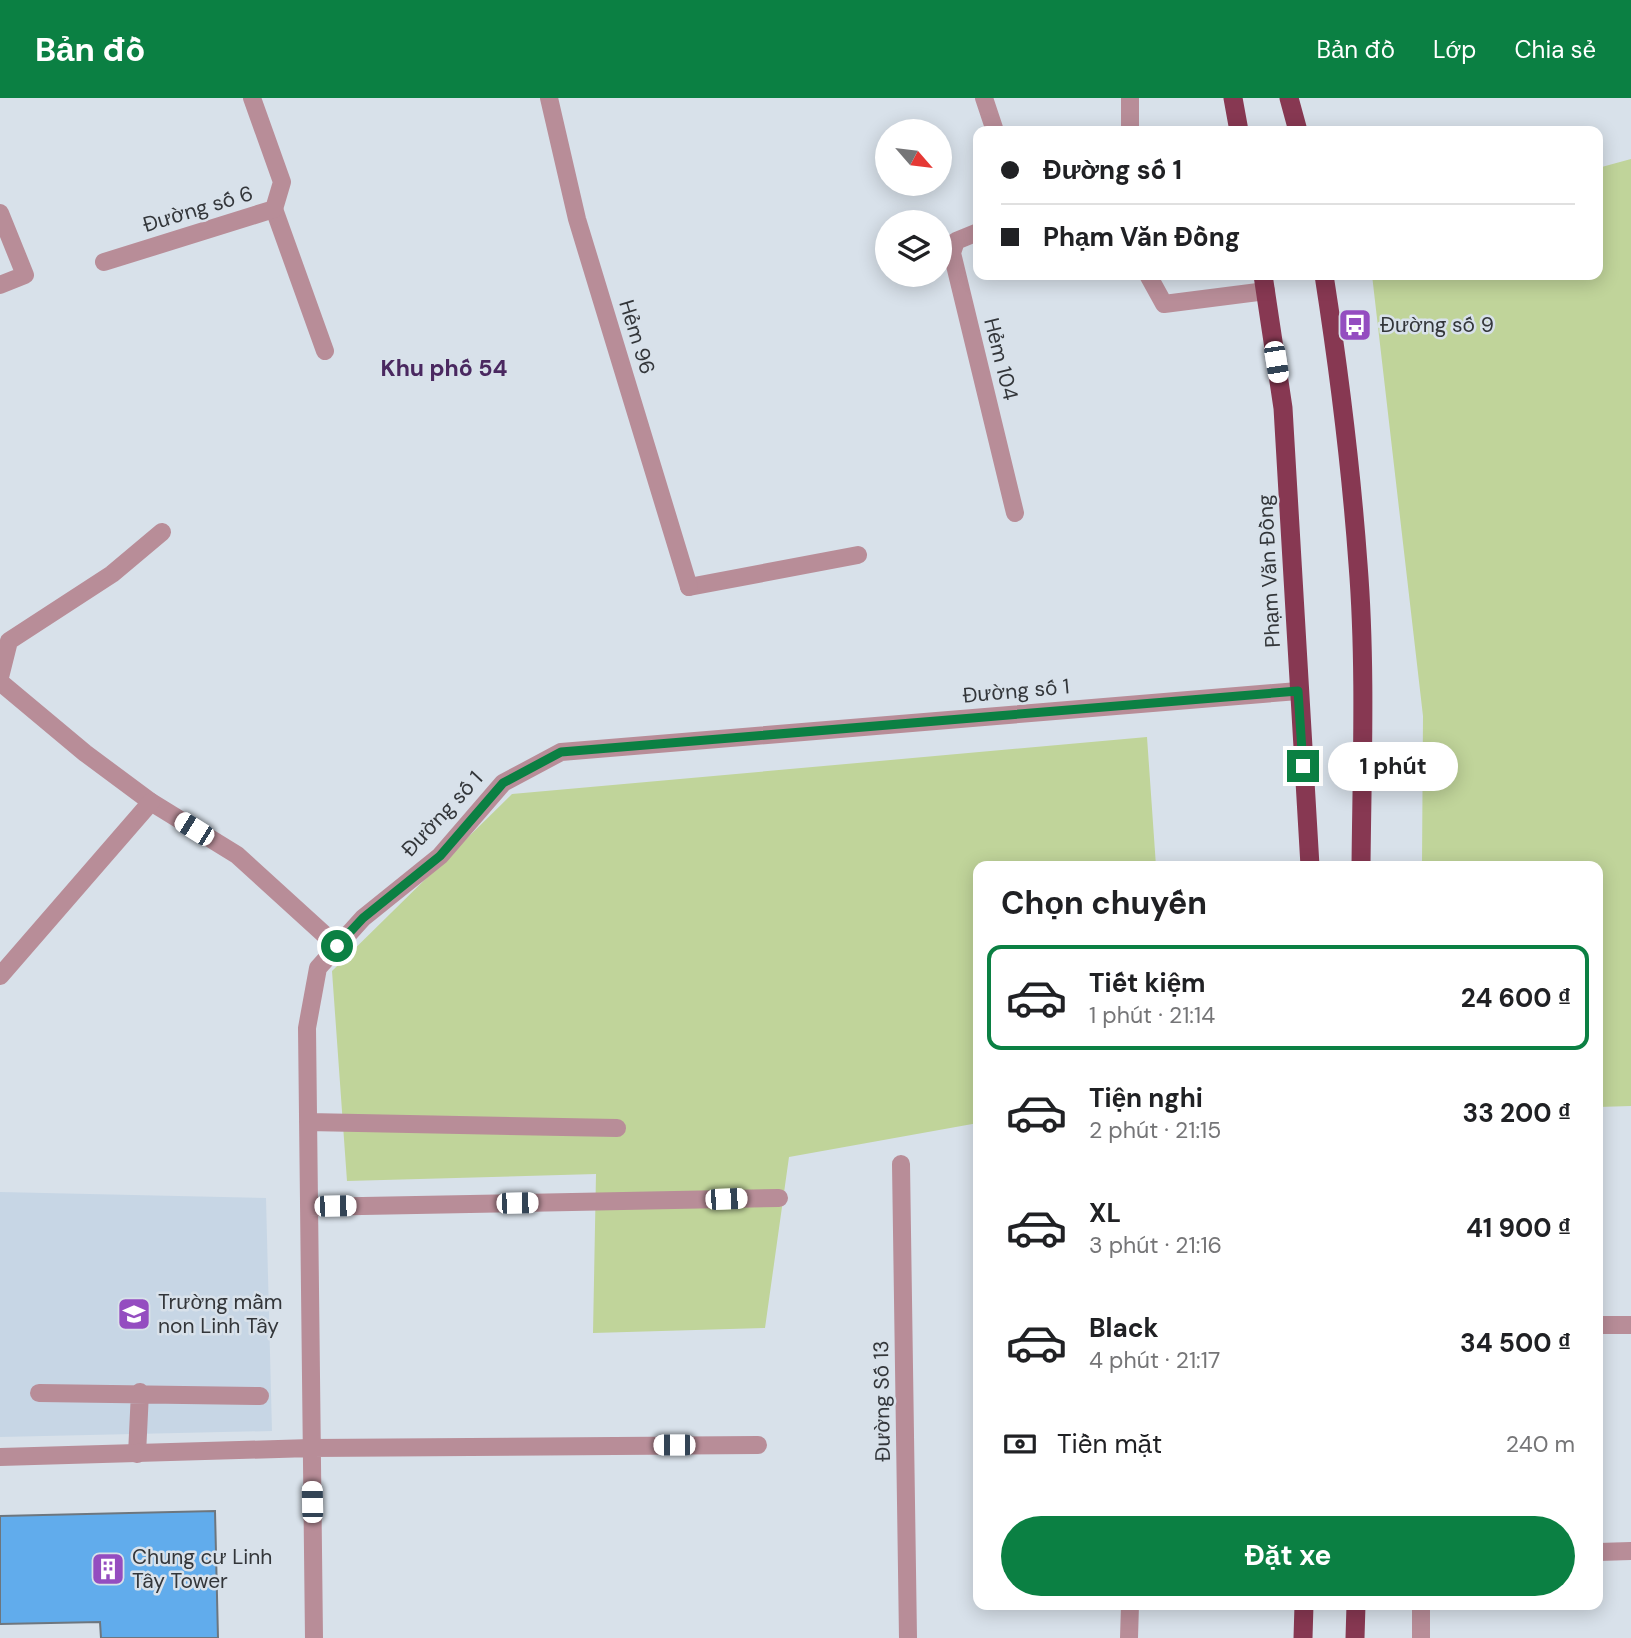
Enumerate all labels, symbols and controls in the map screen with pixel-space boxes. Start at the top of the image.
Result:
text: Bản đồ [35,28,145,71]
text: Bản đồ [1317,34,1395,65]
text: Lớp [1433,34,1476,65]
text: Chia sẻ [1514,34,1596,65]
north arrow [875,119,952,196]
map controls [875,119,952,287]
text: Đường số 1 [1043,153,1182,187]
street label: Đường số 6 [139,179,257,239]
button: layers [875,210,952,287]
text: Phạm Văn Đồng [1043,220,1240,254]
street label: Hẻm 96 [612,296,662,378]
bus stop icon: Đường số 9 [1336,306,1374,344]
place label: Đường số 9 [1380,311,1494,339]
street label: Hẻm 104 [977,315,1025,403]
car [1263,340,1290,384]
district label: Khu phố 54 [381,353,507,383]
street label: Phạm Văn Đồng [1251,493,1287,648]
street label: Đường số 1 [961,672,1071,710]
callout: 1 phút [1328,742,1457,790]
route end [1287,750,1319,782]
text: 1 phút [1359,751,1427,781]
street label: Đường số 1 [395,765,489,863]
car [171,809,218,849]
text: Chọn chuyến [1001,882,1207,924]
route start [321,930,353,962]
icon: car [1005,966,1068,1029]
text: Tiết kiệm [1089,966,1206,1000]
text: 24 600 ₫ [1461,981,1571,1015]
text: 1 phút · 21:14 [1089,1000,1215,1030]
icon: car [1005,1081,1068,1144]
text: Tiện nghi [1089,1081,1203,1115]
text: 33 200 ₫ [1463,1096,1571,1130]
text: 2 phút · 21:15 [1089,1115,1221,1145]
car [705,1188,748,1210]
car [496,1192,539,1214]
car [314,1195,357,1217]
icon: car [1005,1196,1068,1259]
text: XL [1089,1196,1121,1230]
text: 41 900 ₫ [1466,1211,1571,1245]
text: 3 phút · 21:16 [1089,1230,1222,1260]
place label: Trường mầm non Linh Tây [158,1288,282,1340]
school or university icon: Trường mầm non Linh Tây [115,1295,153,1333]
icon: car [1005,1311,1068,1374]
text: Black [1089,1311,1159,1345]
text: 34 500 ₫ [1460,1326,1571,1360]
street label: Đường Số 13 [867,1340,897,1462]
text: 4 phút · 21:17 [1089,1345,1220,1375]
icon: cash [1001,1425,1039,1463]
text: Tiền mặt [1057,1427,1162,1461]
text: 240 m [1506,1429,1575,1459]
car [654,1435,696,1456]
car [302,1481,323,1523]
button: Đặt xe [1001,1516,1575,1596]
place label: Chung cư Linh Tây Tower [132,1543,272,1595]
building icon: Chung cư Linh Tây Tower [89,1550,127,1588]

